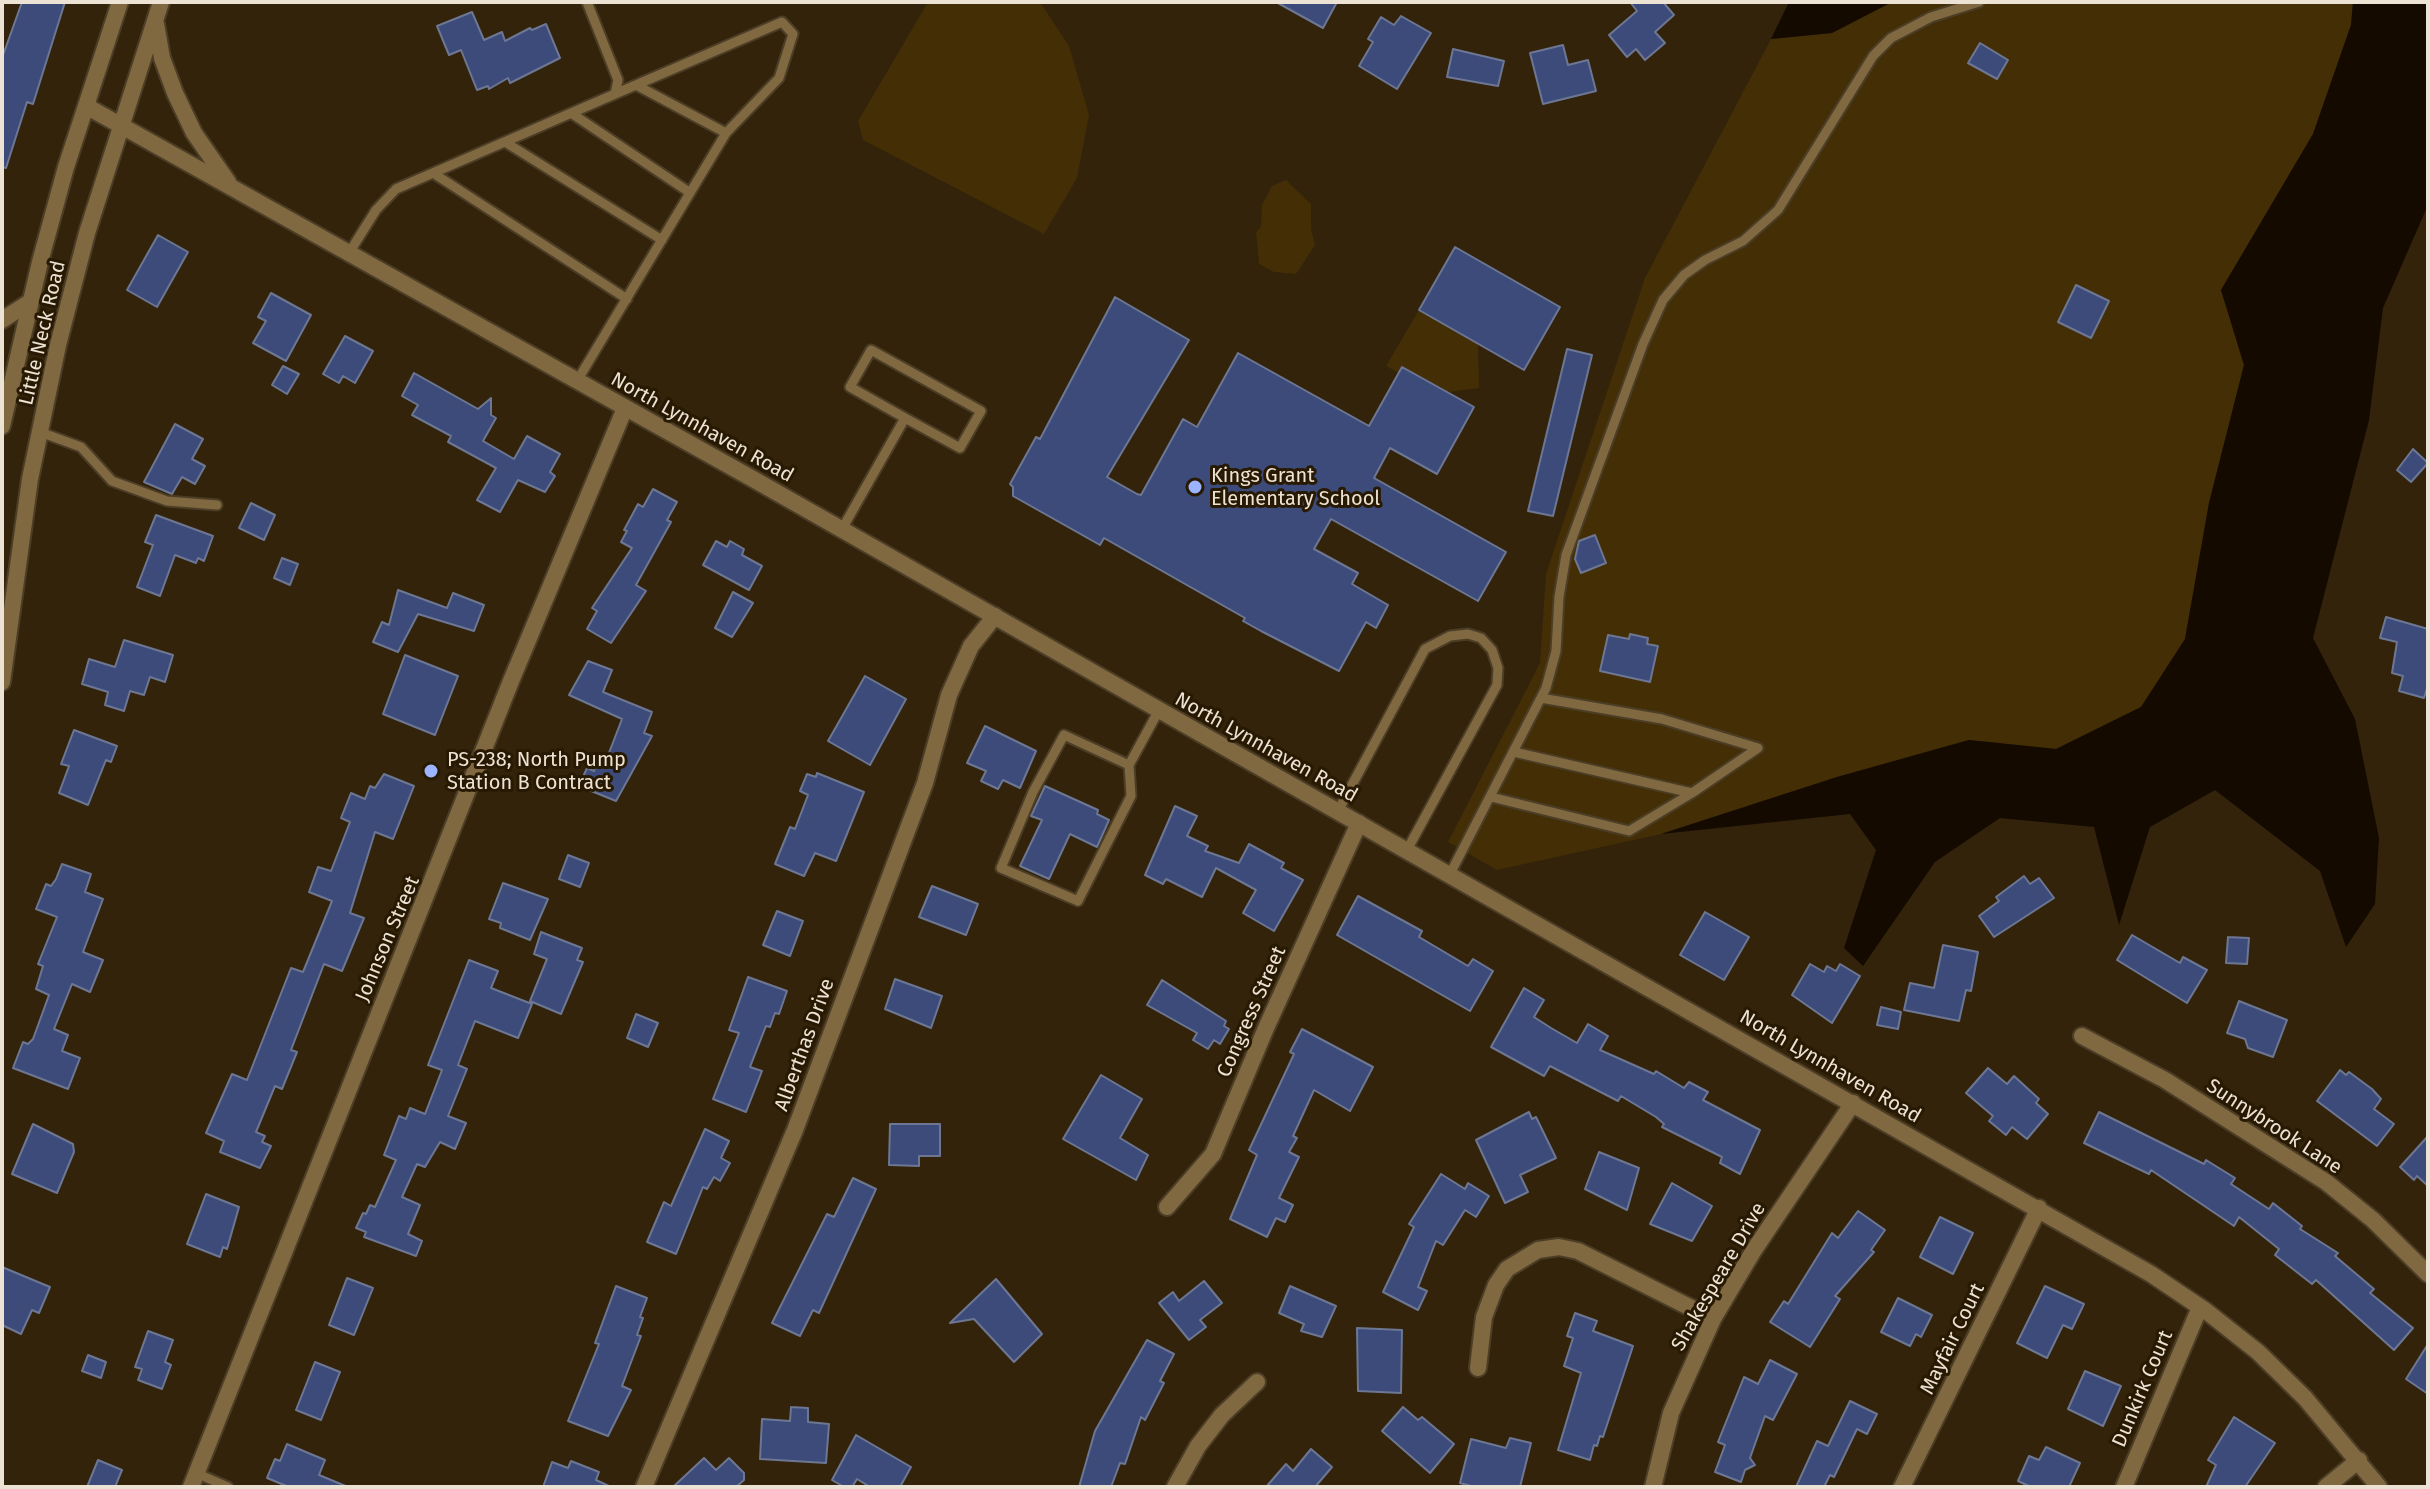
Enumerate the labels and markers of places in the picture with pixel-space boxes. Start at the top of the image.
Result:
place label: Kings Grant Elementary School [1211,464,1380,511]
marker: Kings Grant Elementary School [1186,478,1204,496]
place label: PS-238; North Pump Station B Contract [447,748,626,795]
marker: PS-238; North Pump Station B Contract [422,762,440,780]

